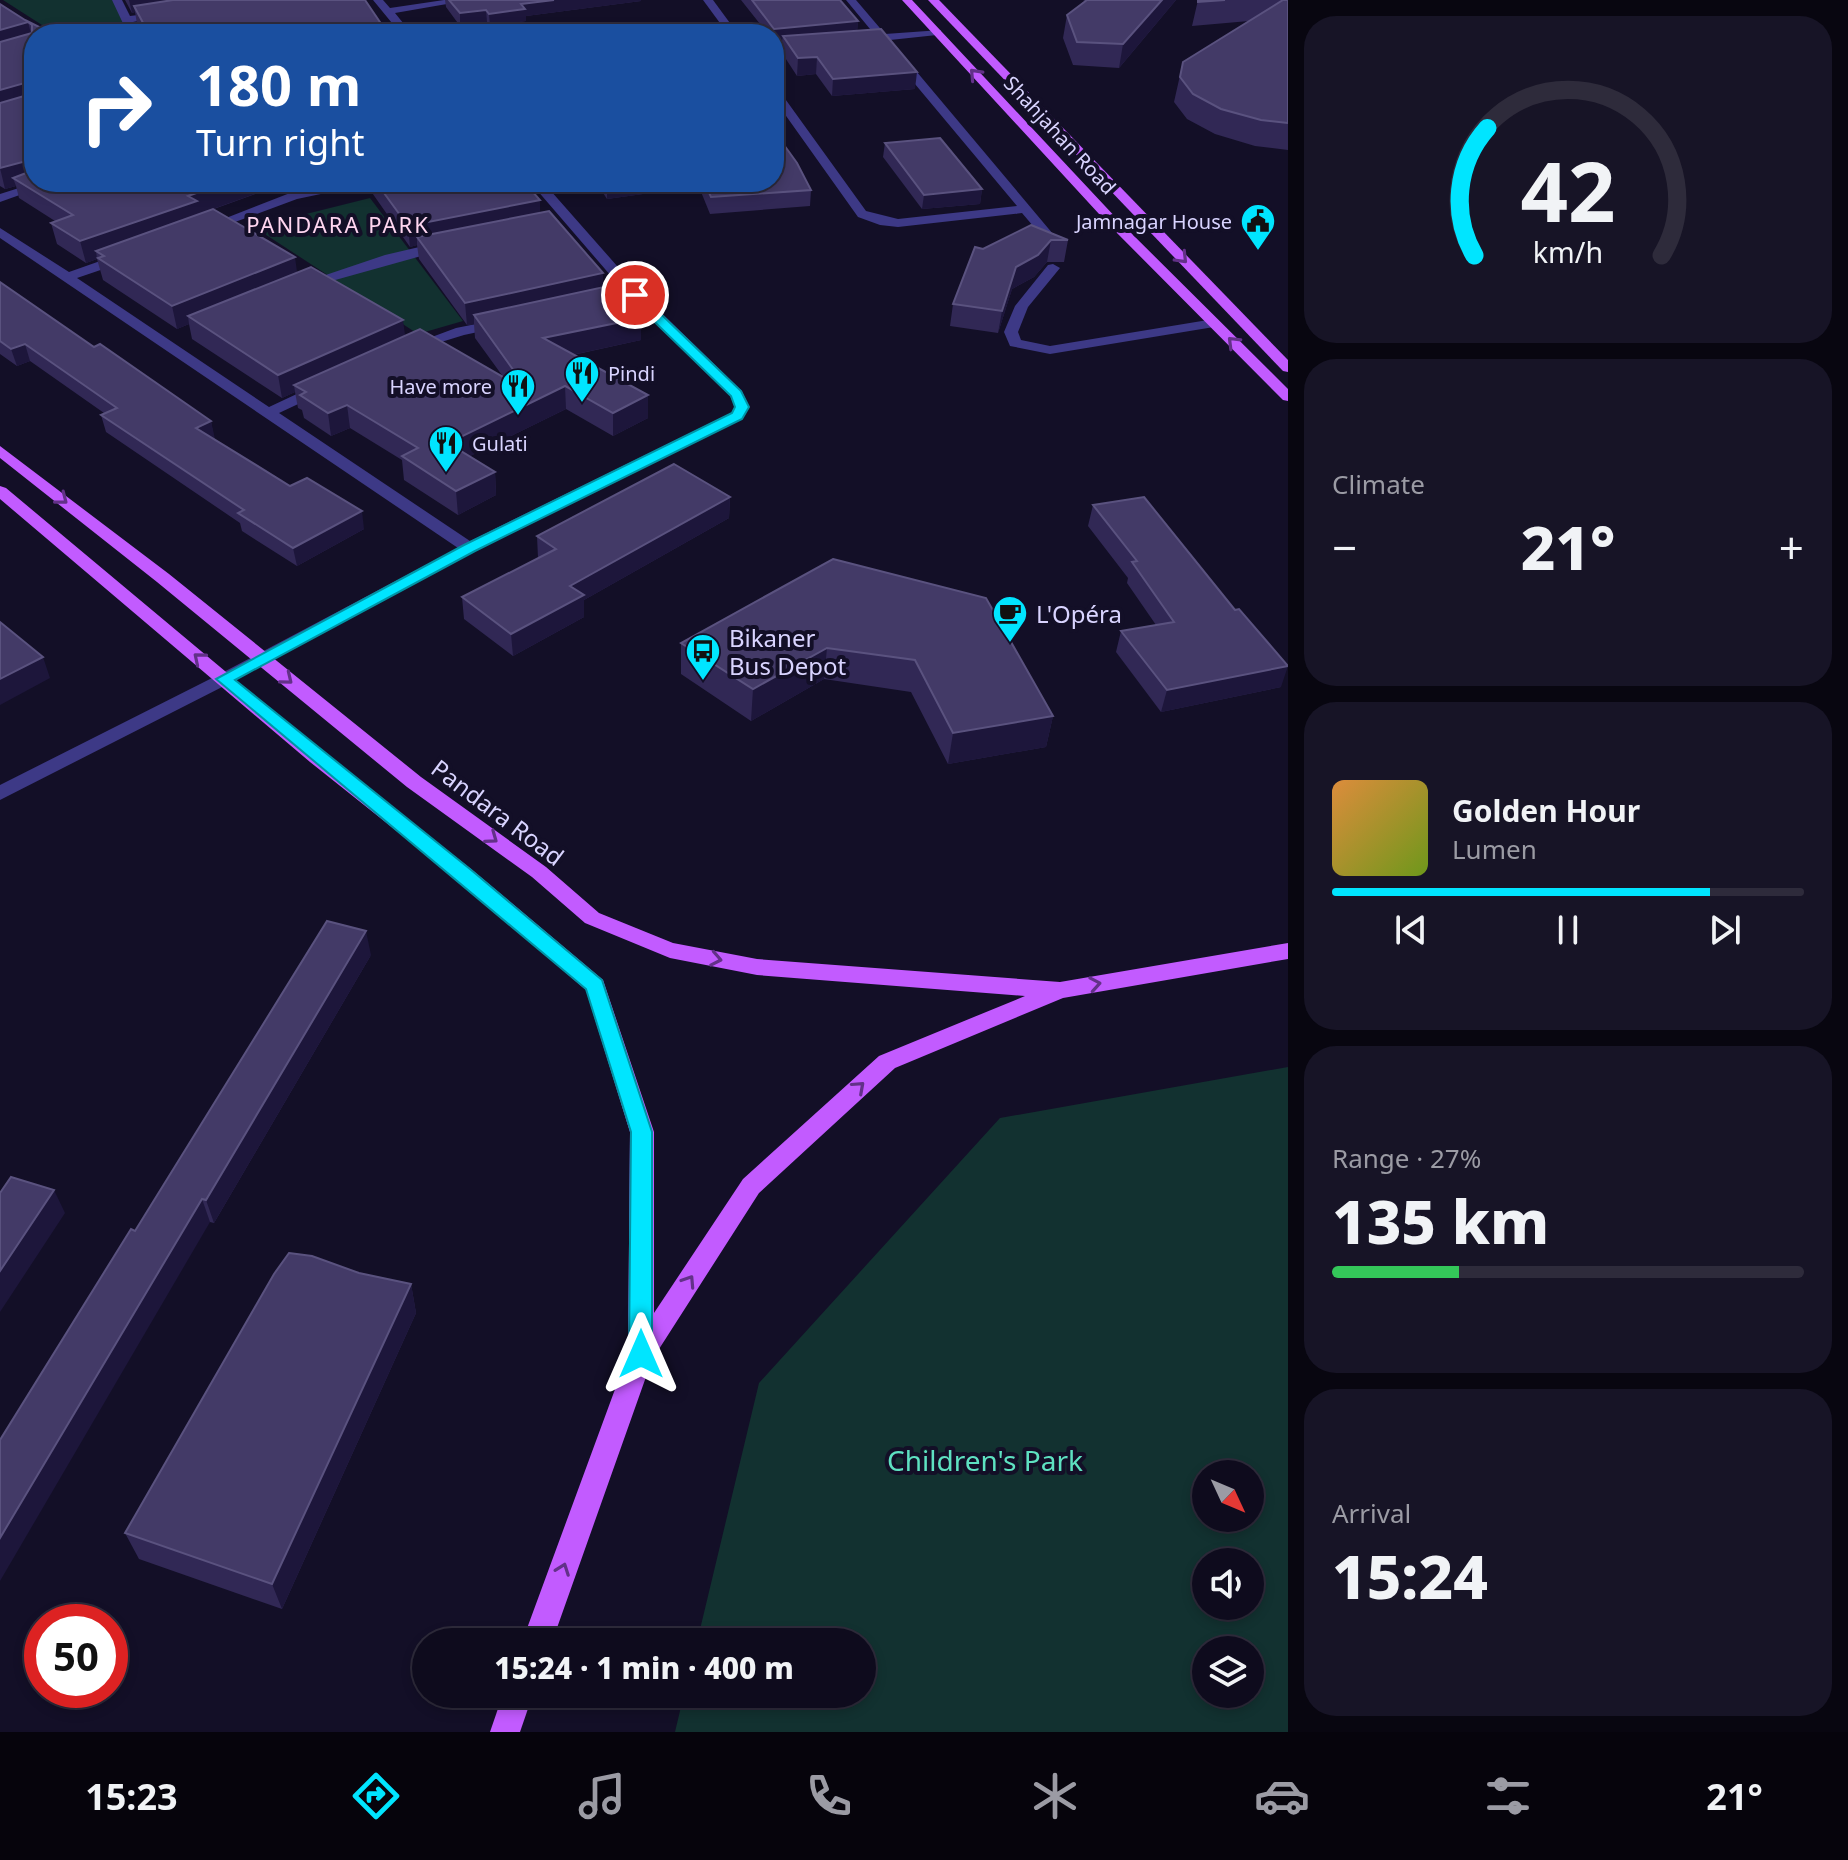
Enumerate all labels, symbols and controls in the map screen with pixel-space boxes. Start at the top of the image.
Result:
text: 180 m [196,46,361,122]
icon: right [64,56,168,160]
one-way arrow [971,68,985,83]
street label: Shahjahan Road [998,70,1122,200]
text: Turn right [196,118,364,167]
text: 42 [1520,132,1616,245]
public building icon: Jamnagar House [1239,202,1277,252]
place label: Jamnagar House [1074,208,1232,235]
district label: PANDARA PARK [246,209,430,239]
text: km/h [1533,232,1603,271]
one-way arrow [1172,249,1187,263]
pin [601,261,669,329]
icon: arrive [613,273,657,317]
one-way arrow [1228,337,1242,351]
restaurant icon: Pindi [563,354,601,404]
place label: Pindi [608,360,655,387]
restaurant icon: Have more [499,367,537,417]
place label: Have more [389,373,492,400]
restaurant icon: Gulati [427,424,465,474]
place label: Gulati [472,430,528,457]
text: Climate [1332,466,1425,502]
one-way arrow [53,489,67,503]
text: 21° [1521,506,1615,588]
text: − [1332,517,1357,577]
text: + [1779,517,1804,577]
cafe icon: L'Opéra [991,594,1029,644]
place label: L'Opéra [1036,597,1122,630]
place label: Bikaner Bus Depot [729,621,847,682]
bus stop icon: Bikaner Bus Depot [684,632,722,682]
one-way arrow [194,653,208,668]
one-way arrow [277,669,292,683]
street label: Pandara Road [425,751,571,873]
text: Golden Hour [1452,790,1640,831]
one-way arrow [483,828,497,843]
text: Lumen [1452,831,1537,867]
icon: previous [1389,908,1433,952]
icon: pause [1546,908,1590,952]
icon: next [1703,908,1747,952]
one-way arrow [709,950,723,967]
one-way arrow [1088,976,1102,993]
one-way arrow [850,1082,865,1096]
text: Range · 27% [1332,1140,1481,1176]
text: 135 km [1332,1180,1549,1262]
one-way arrow [679,1275,694,1289]
position arrow [599,1312,683,1396]
park label: Children's Park [887,1441,1083,1479]
north arrow [1192,1460,1264,1532]
map controls [1192,1460,1264,1708]
text: Arrival [1332,1495,1411,1531]
text: 15:24 [1332,1535,1488,1617]
button: sound [1192,1548,1264,1620]
one-way arrow [554,1562,570,1576]
speed limit sign: 50 [24,1604,128,1708]
button: layers [1192,1636,1264,1708]
text: 15:24 · 1 min · 400 m [494,1647,794,1688]
icon: directions [348,1768,404,1824]
icon: music [574,1768,630,1824]
icon: phone [801,1768,857,1824]
icon: climate [1027,1768,1083,1824]
icon: car [1254,1768,1310,1824]
icon: filters [1480,1768,1536,1824]
text: 15:23 [85,1772,178,1821]
text: 21° [1706,1772,1763,1821]

